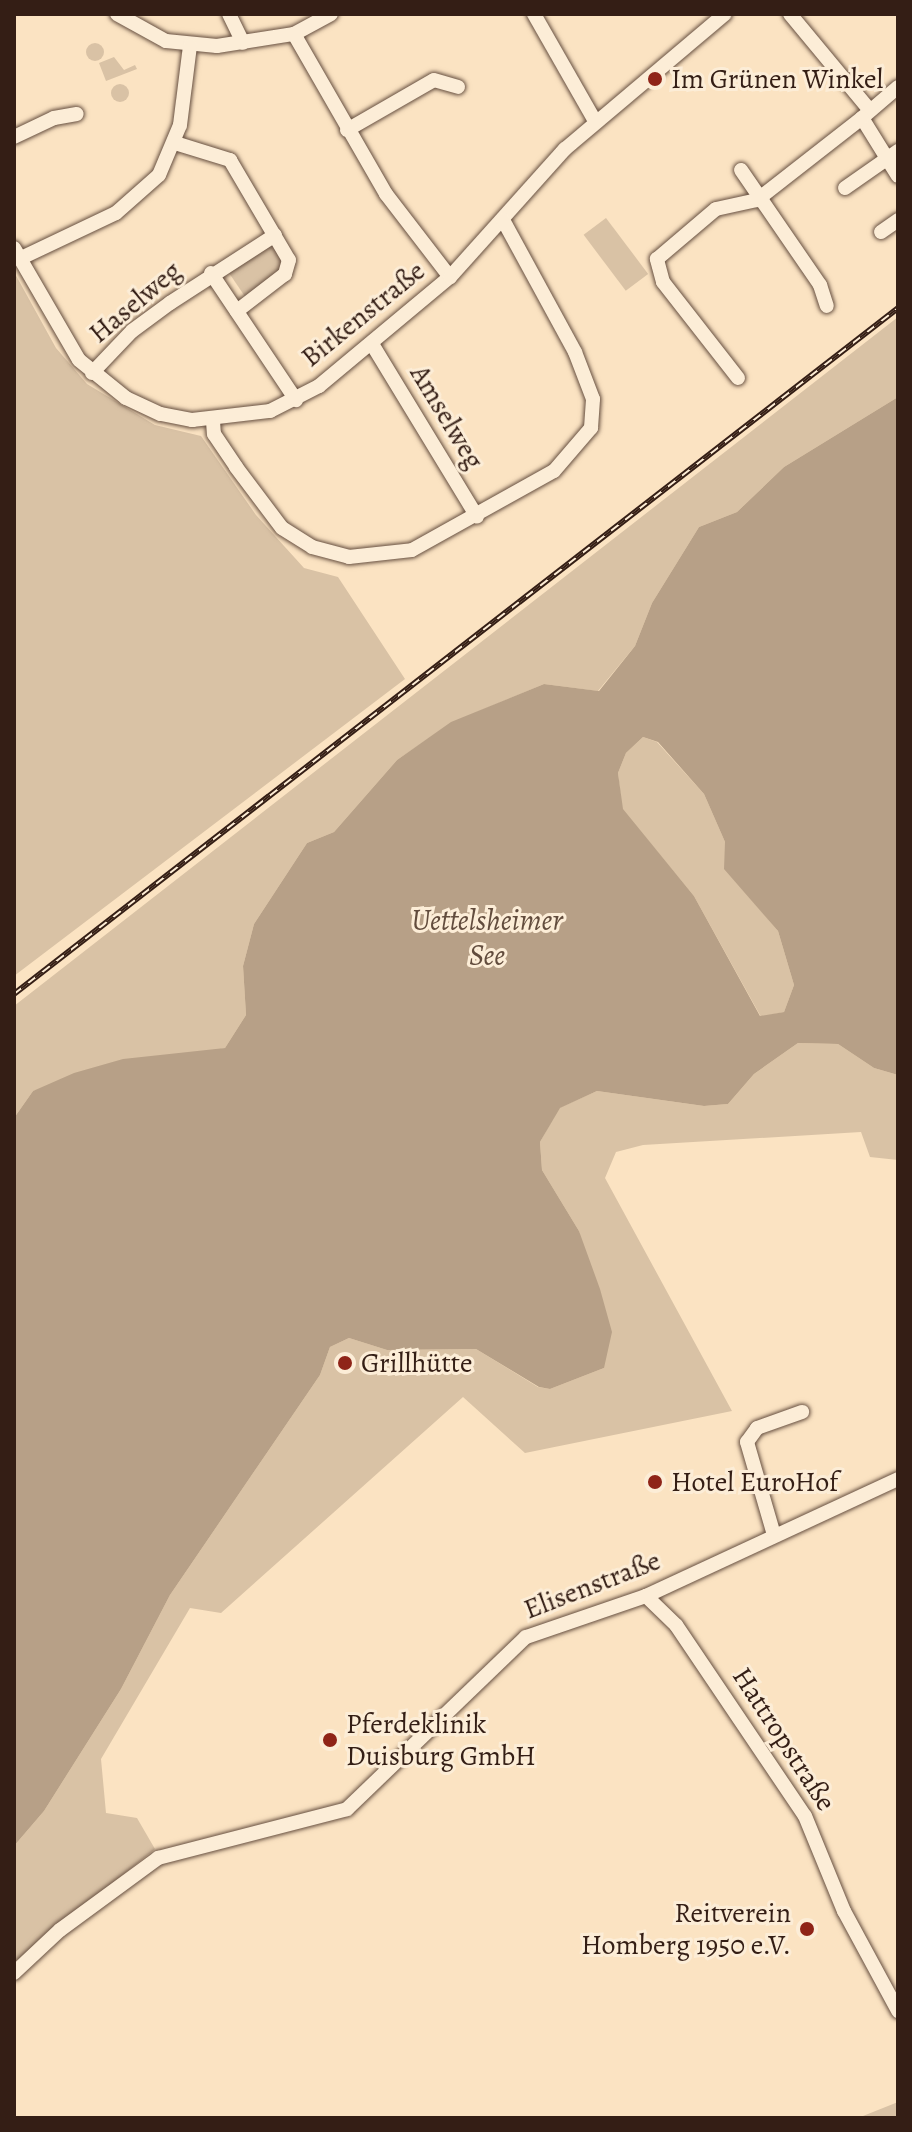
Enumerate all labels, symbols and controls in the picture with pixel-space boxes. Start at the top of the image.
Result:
place label: Im Grünen Winkel [671,62,883,96]
marker: Im Grünen Winkel [646,70,664,88]
street label: Haselweg [82,254,188,350]
street label: Birkenstraße [294,254,432,374]
street label: Amselweg [403,359,491,475]
water label: Uettelsheimer See [411,902,563,972]
place label: Grillhütte [361,1346,473,1380]
marker: Grillhütte [336,1354,354,1372]
place label: Hotel EuroHof [671,1465,838,1499]
marker: Hotel EuroHof [646,1473,664,1491]
street label: Elisenstraße [519,1544,665,1626]
street label: Hattropstraße [725,1661,843,1817]
place label: Pferdeklinik Duisburg GmbH [346,1707,536,1773]
marker: Pferdeklinik Duisburg GmbH [321,1731,339,1749]
place label: Reitverein Homberg 1950 e.V. [581,1896,791,1962]
marker: Reitverein Homberg 1950 e.V. [798,1920,816,1938]

